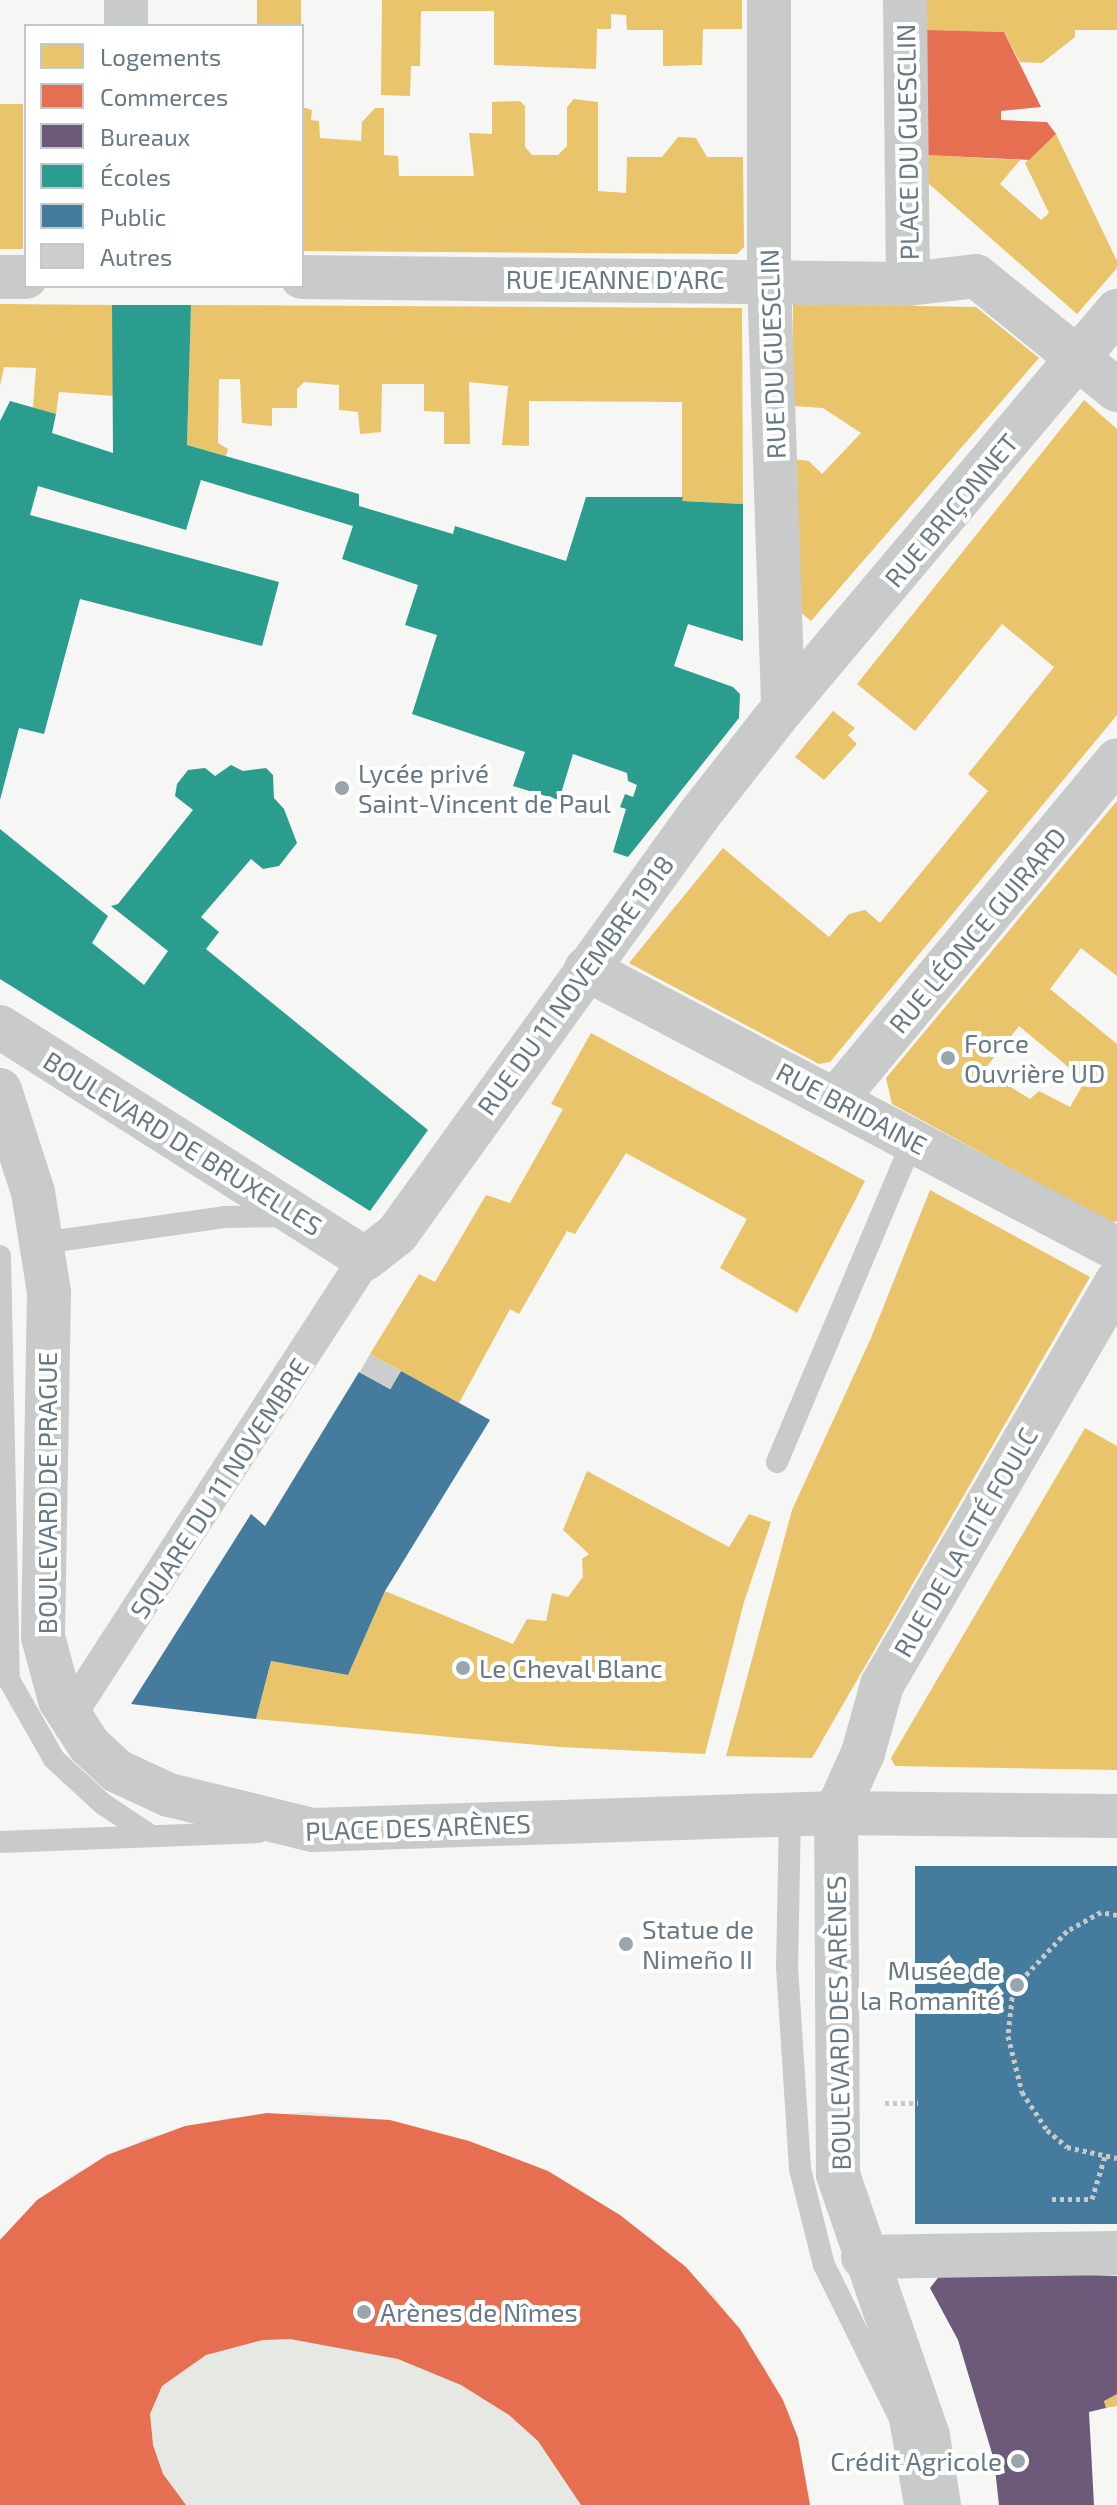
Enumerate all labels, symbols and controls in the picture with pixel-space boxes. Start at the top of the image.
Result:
legend [24,24,304,288]
street label: PLACE DU GUESCLIN [889,24,925,260]
text: Logements [100,42,221,71]
text: Commerces [100,82,228,111]
text: Bureaux [100,122,190,151]
text: Écoles [100,162,171,191]
text: Public [100,202,166,231]
text: Autres [100,242,172,271]
street label: RUE DU GUESCLIN [753,248,791,460]
street label: RUE JEANNE D'ARC [505,263,725,295]
street label: RUE BRIÇONNET [878,427,1024,593]
place label: Lycée privé Saint-Vincent de Paul [358,757,611,818]
marker: Lycée privé Saint-Vincent de Paul [333,779,351,797]
street label: RUE LÉONCE GUIRARD [882,821,1072,1039]
street label: RUE DU 11 NOVEMBRE 1918 [470,849,680,1121]
place label: Force Ouvrière UD [964,1027,1105,1088]
street label: BOULEVARD DE BRUXELLES [38,1044,328,1242]
marker: Force Ouvrière UD [939,1049,957,1067]
street label: RUE BRIDAINE [771,1055,933,1161]
street label: BOULEVARD DE PRAGUE [31,1352,63,1634]
street label: SQUARE DU 11 NOVEMBRE [123,1352,315,1624]
street label: RUE DE LA CITÉ FOULC [886,1422,1044,1662]
place label: Le Cheval Blanc [479,1652,663,1684]
marker: Le Cheval Blanc [454,1659,472,1677]
street label: PLACE DES ARÈNES [304,1807,532,1847]
street label: BOULEVARD DES ARÈNES [820,1875,856,2171]
place label: Statue de Nimeño II [642,1913,754,1974]
marker: Statue de Nimeño II [617,1935,635,1953]
place label: Musée de la Romanité [860,1954,1001,2016]
marker: Musée de la Romanité [1008,1976,1026,1994]
place label: Arènes de Nîmes [380,2296,578,2328]
marker: Arènes de Nîmes [355,2303,373,2321]
place label: Crédit Agricole [830,2445,1002,2477]
marker: Crédit Agricole [1009,2452,1027,2470]

